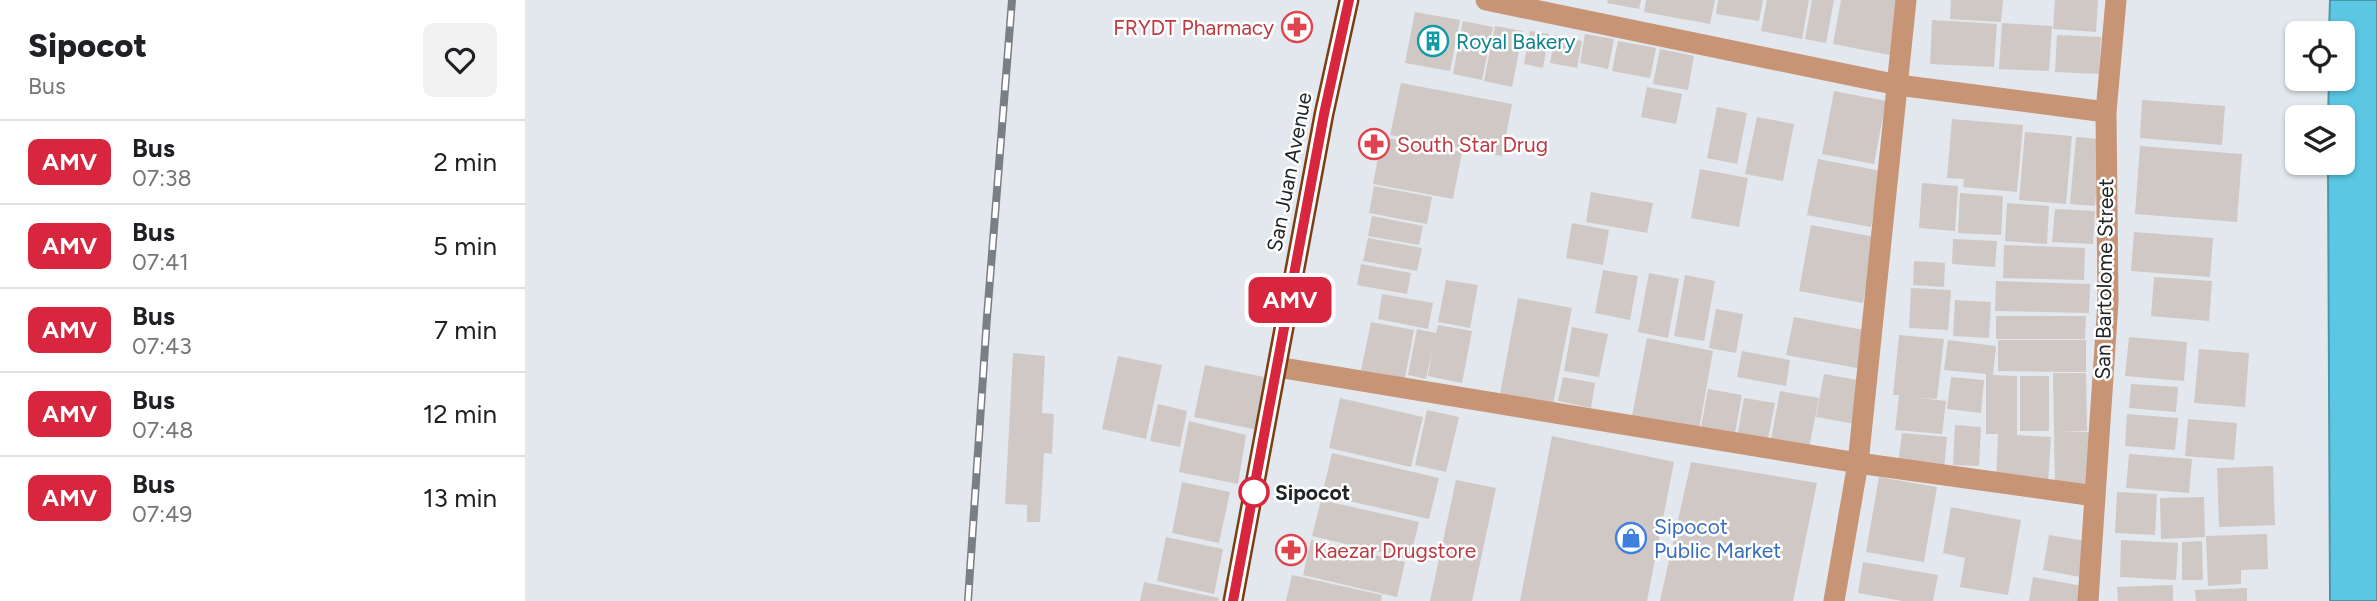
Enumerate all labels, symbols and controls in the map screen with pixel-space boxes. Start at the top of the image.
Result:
pharmacy icon: FRYDT Pharmacy [1280,10,1314,44]
place label: FRYDT Pharmacy [1113,15,1274,40]
map controls [2285,21,2355,175]
button: locate [2285,21,2355,91]
button: heart [423,23,497,97]
building icon: Royal Bakery [1416,24,1450,58]
text: Sipocot [28,26,147,65]
place label: Royal Bakery [1456,29,1575,54]
text: Bus [28,72,66,100]
street label: San Juan Avenue [1261,90,1317,254]
button: layers [2285,105,2355,175]
pharmacy icon: South Star Drug [1357,127,1391,161]
text: Bus [132,132,175,164]
place label: South Star Drug [1397,132,1548,157]
text: 2 min [433,146,497,178]
text: AMV [42,147,97,176]
text: 07:38 [132,164,192,192]
street label: San Bartolome Street [2090,178,2118,380]
text: Bus [132,216,175,248]
text: 5 min [433,230,497,262]
text: AMV [42,231,97,260]
text: 07:41 [132,248,189,276]
line badge: AMV [1250,277,1330,323]
text: AMV [1262,285,1318,314]
text: Bus [132,300,175,332]
text: 7 min [434,314,497,346]
text: AMV [42,315,97,344]
text: 07:43 [132,332,192,360]
text: Bus [132,384,175,416]
text: 12 min [423,398,497,430]
text: AMV [42,399,97,428]
text: 07:48 [132,416,193,444]
text: Bus [132,468,175,500]
marker: Sipocot [1239,477,1269,507]
place label: Sipocot [1275,480,1350,505]
text: 13 min [423,482,497,514]
text: AMV [42,483,97,512]
text: 07:49 [132,500,192,528]
place label: Sipocot Public Market [1654,514,1781,563]
shop icon: Sipocot Public Market [1614,521,1648,555]
pharmacy icon: Kaezar Drugstore [1274,533,1308,567]
place label: Kaezar Drugstore [1314,538,1476,563]

